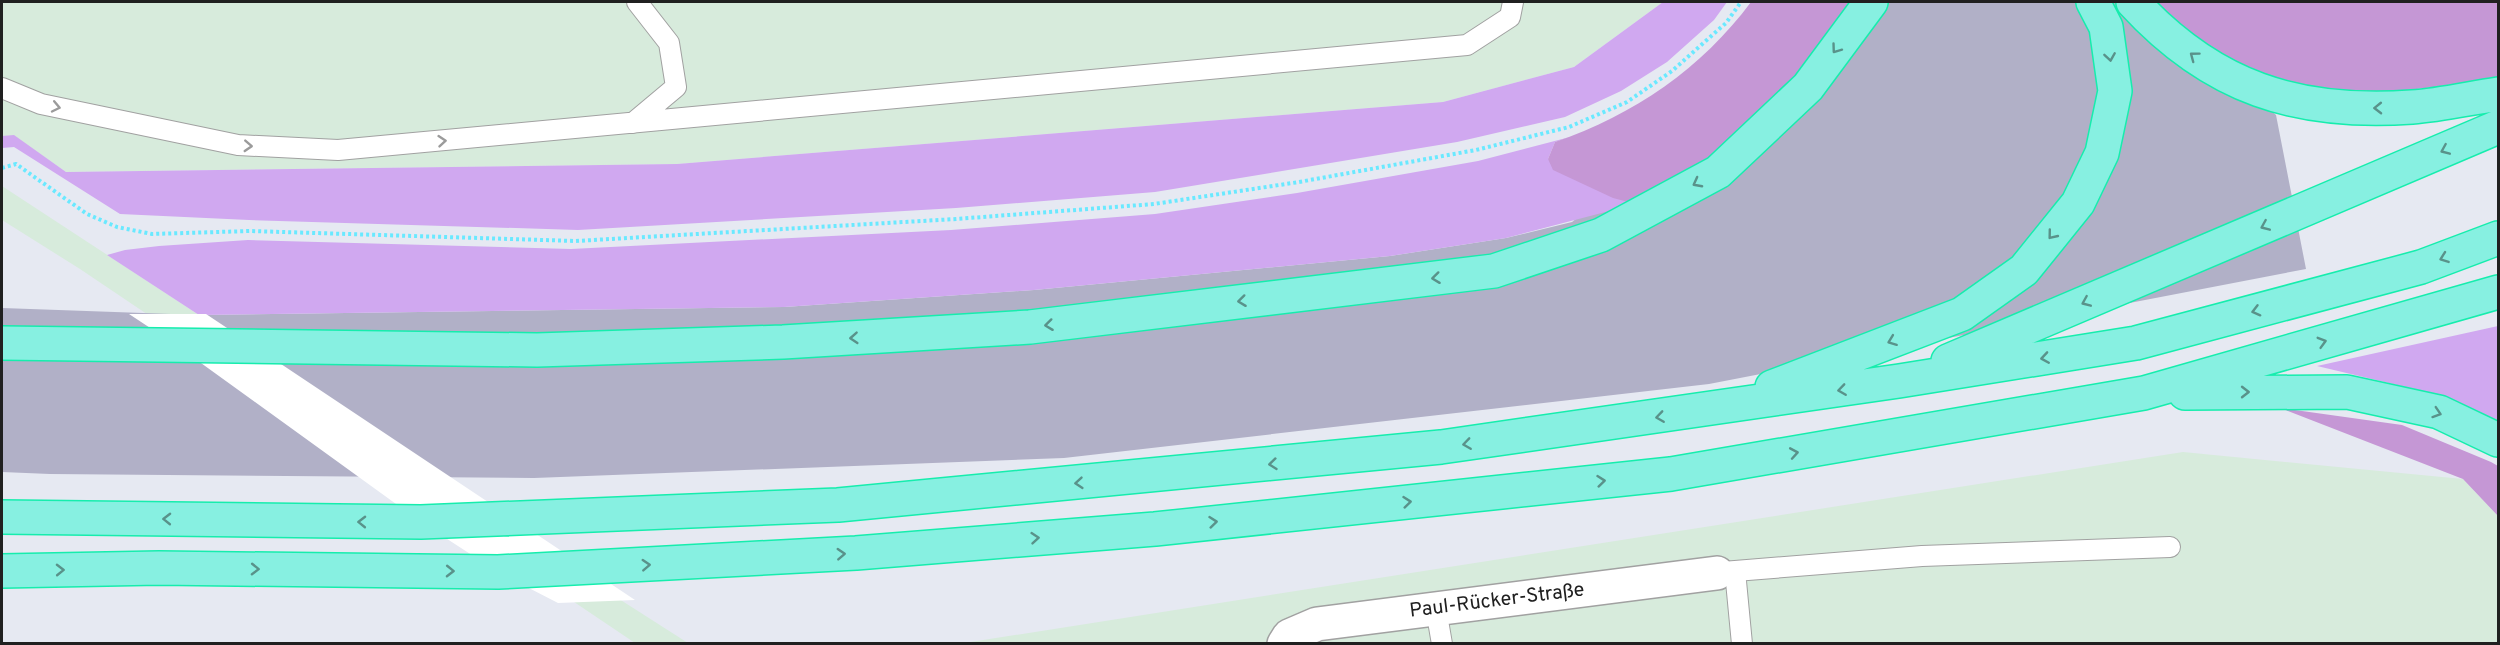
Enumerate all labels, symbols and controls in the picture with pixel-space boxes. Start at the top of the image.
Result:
one-way arrow [1833,42,1844,53]
one-way arrow [2104,52,2116,61]
one-way arrow [2190,53,2201,64]
one-way arrow [51,100,61,113]
one-way arrow [2374,102,2383,114]
one-way arrow [437,135,447,148]
one-way arrow [243,139,252,152]
one-way arrow [2440,143,2451,155]
one-way arrow [1693,176,1704,187]
one-way arrow [2261,219,2272,231]
one-way arrow [2048,228,2059,239]
one-way arrow [2439,251,2450,264]
one-way arrow [1431,271,1441,284]
one-way arrow [1238,295,1247,307]
one-way arrow [2081,295,2092,307]
one-way arrow [2251,304,2262,316]
one-way arrow [1044,318,1053,330]
one-way arrow [850,331,859,344]
one-way arrow [1887,333,1898,346]
one-way arrow [2316,337,2327,349]
one-way arrow [2041,351,2050,363]
one-way arrow [1837,383,1847,396]
one-way arrow [2240,386,2249,399]
one-way arrow [2431,406,2442,418]
one-way arrow [1655,410,1664,422]
one-way arrow [1462,437,1471,449]
one-way arrow [1788,447,1798,460]
one-way arrow [1268,457,1277,470]
one-way arrow [1596,475,1605,488]
one-way arrow [1074,476,1083,489]
one-way arrow [1402,496,1411,509]
one-way arrow [163,513,172,525]
one-way arrow [358,516,367,528]
one-way arrow [1208,517,1217,529]
one-way arrow [1030,532,1039,545]
one-way arrow [836,547,845,560]
one-way arrow [641,558,650,571]
one-way arrow [250,563,259,575]
one-way arrow [55,564,64,576]
one-way arrow [445,565,454,577]
street label: Paul-Rücker-Straße [1408,577,1586,625]

